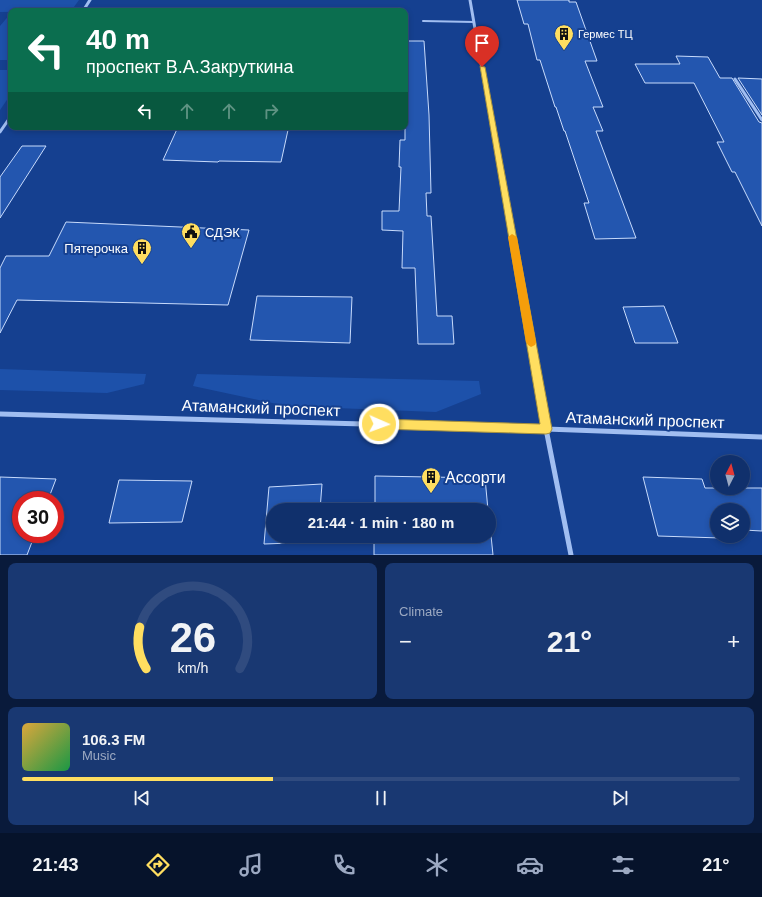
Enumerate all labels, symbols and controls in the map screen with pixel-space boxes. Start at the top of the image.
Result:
building icon: Гермес ТЦ [553,23,575,51]
icon: left [20,24,72,76]
text: 40 m [86,24,150,55]
pin [465,26,499,67]
place label: Гермес ТЦ [578,28,633,40]
icon: arrive [471,32,493,54]
text: проспект В.А.Закруткина [86,57,294,77]
icon: left [134,100,156,122]
icon: ahead [176,100,198,122]
icon: ahead [218,100,240,122]
icon: right [260,100,282,122]
public building icon: СДЭК [180,221,202,249]
place label: СДЭК [205,225,240,240]
building icon: Пятeрочка [131,237,153,265]
place label: Пятeрочка [64,241,129,256]
street label: Атаманский проспект [181,397,341,419]
position arrow [358,403,400,445]
street label: Атаманский проспект [565,409,725,431]
north arrow [710,455,750,495]
map controls [710,455,750,543]
building icon: Ассорти [420,466,442,494]
place label: Ассорти [445,469,506,486]
speed limit sign: 30 [12,491,64,543]
button: layers [710,503,750,543]
text: 21:44 · 1 min · 180 m [308,514,454,531]
text: Climate [399,604,443,619]
text: 26 [169,614,216,661]
text: 21° [547,625,592,658]
text: − [399,629,412,654]
text: + [727,629,740,654]
text: km/h [177,660,208,676]
text: 106.3 FM [82,731,145,748]
text: Music [82,748,116,763]
icon: previous [131,787,153,809]
icon: pause [370,787,392,809]
icon: next [609,787,631,809]
icon: directions [144,851,172,879]
icon: music [237,851,265,879]
icon: phone [330,851,358,879]
icon: climate [423,851,451,879]
icon: car [516,851,544,879]
icon: filters [609,851,637,879]
text: 21:43 [33,855,79,875]
text: 21° [702,855,729,875]

